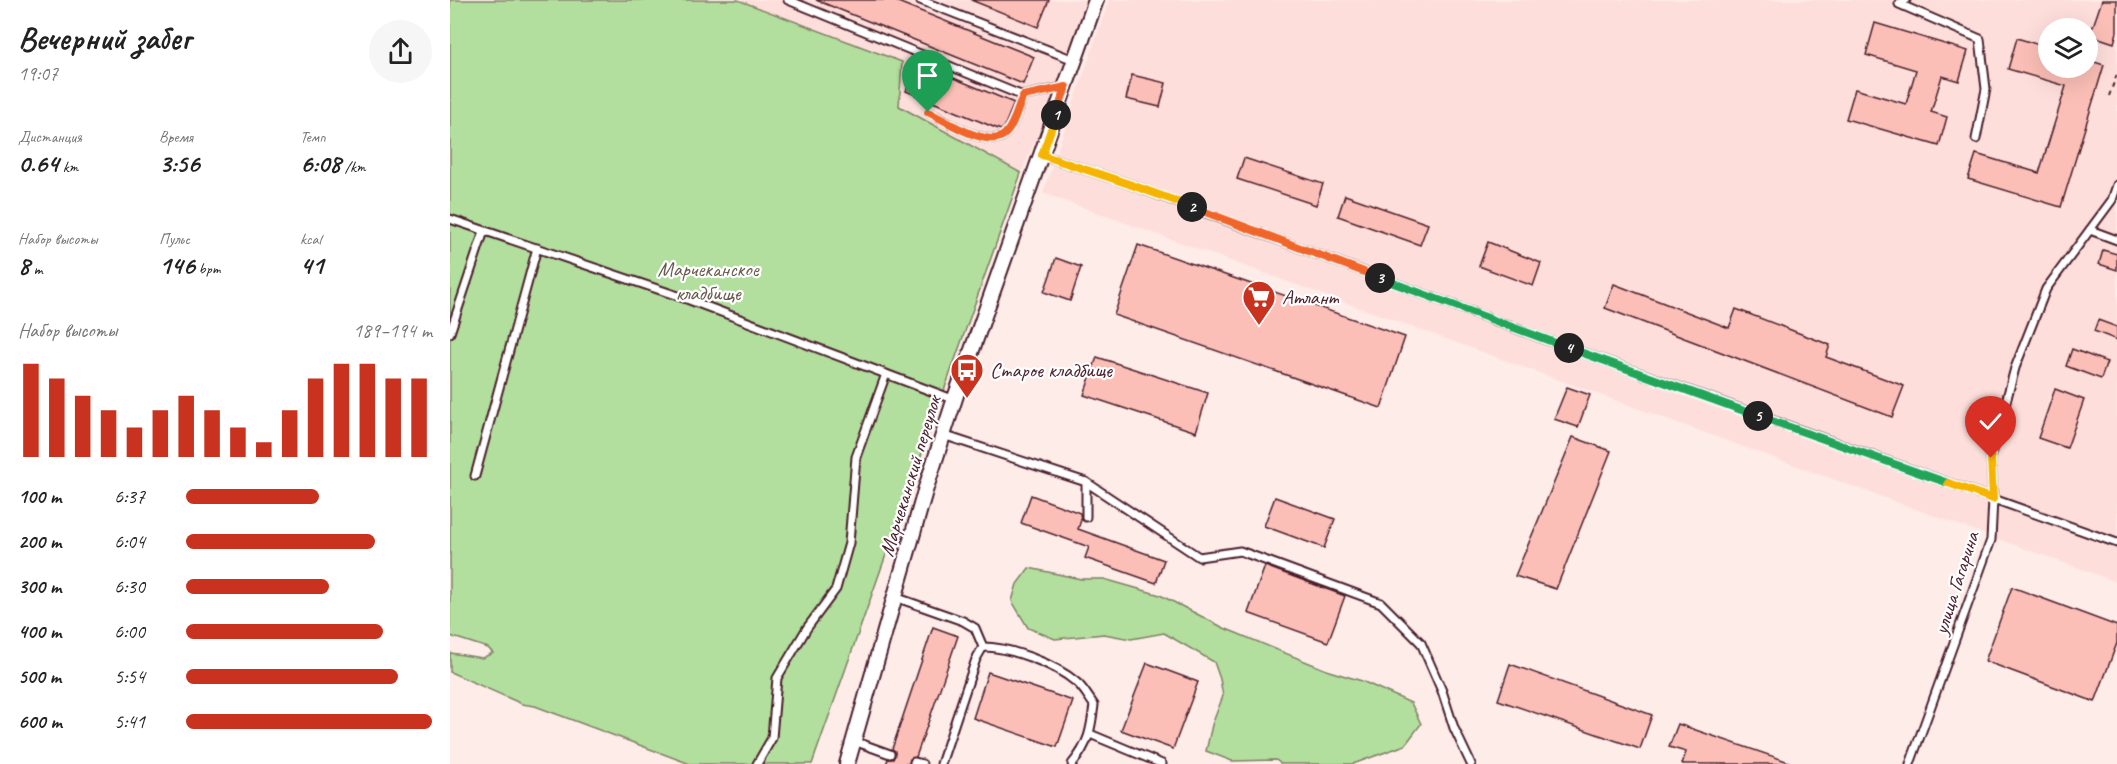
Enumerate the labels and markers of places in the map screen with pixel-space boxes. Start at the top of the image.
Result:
pin [902,50,953,112]
pin: 1 [1041,100,1071,130]
pin: 2 [1177,192,1207,222]
pin: 3 [1365,263,1395,293]
supermarket icon: Атлант [1241,279,1277,326]
place label: Атлант [1282,284,1339,310]
pin: 4 [1554,333,1584,363]
bus stop icon: Старое кладбище [949,352,985,399]
place label: Старое кладбище [990,357,1113,383]
pin [1965,396,2016,458]
pin: 5 [1743,401,1773,431]

